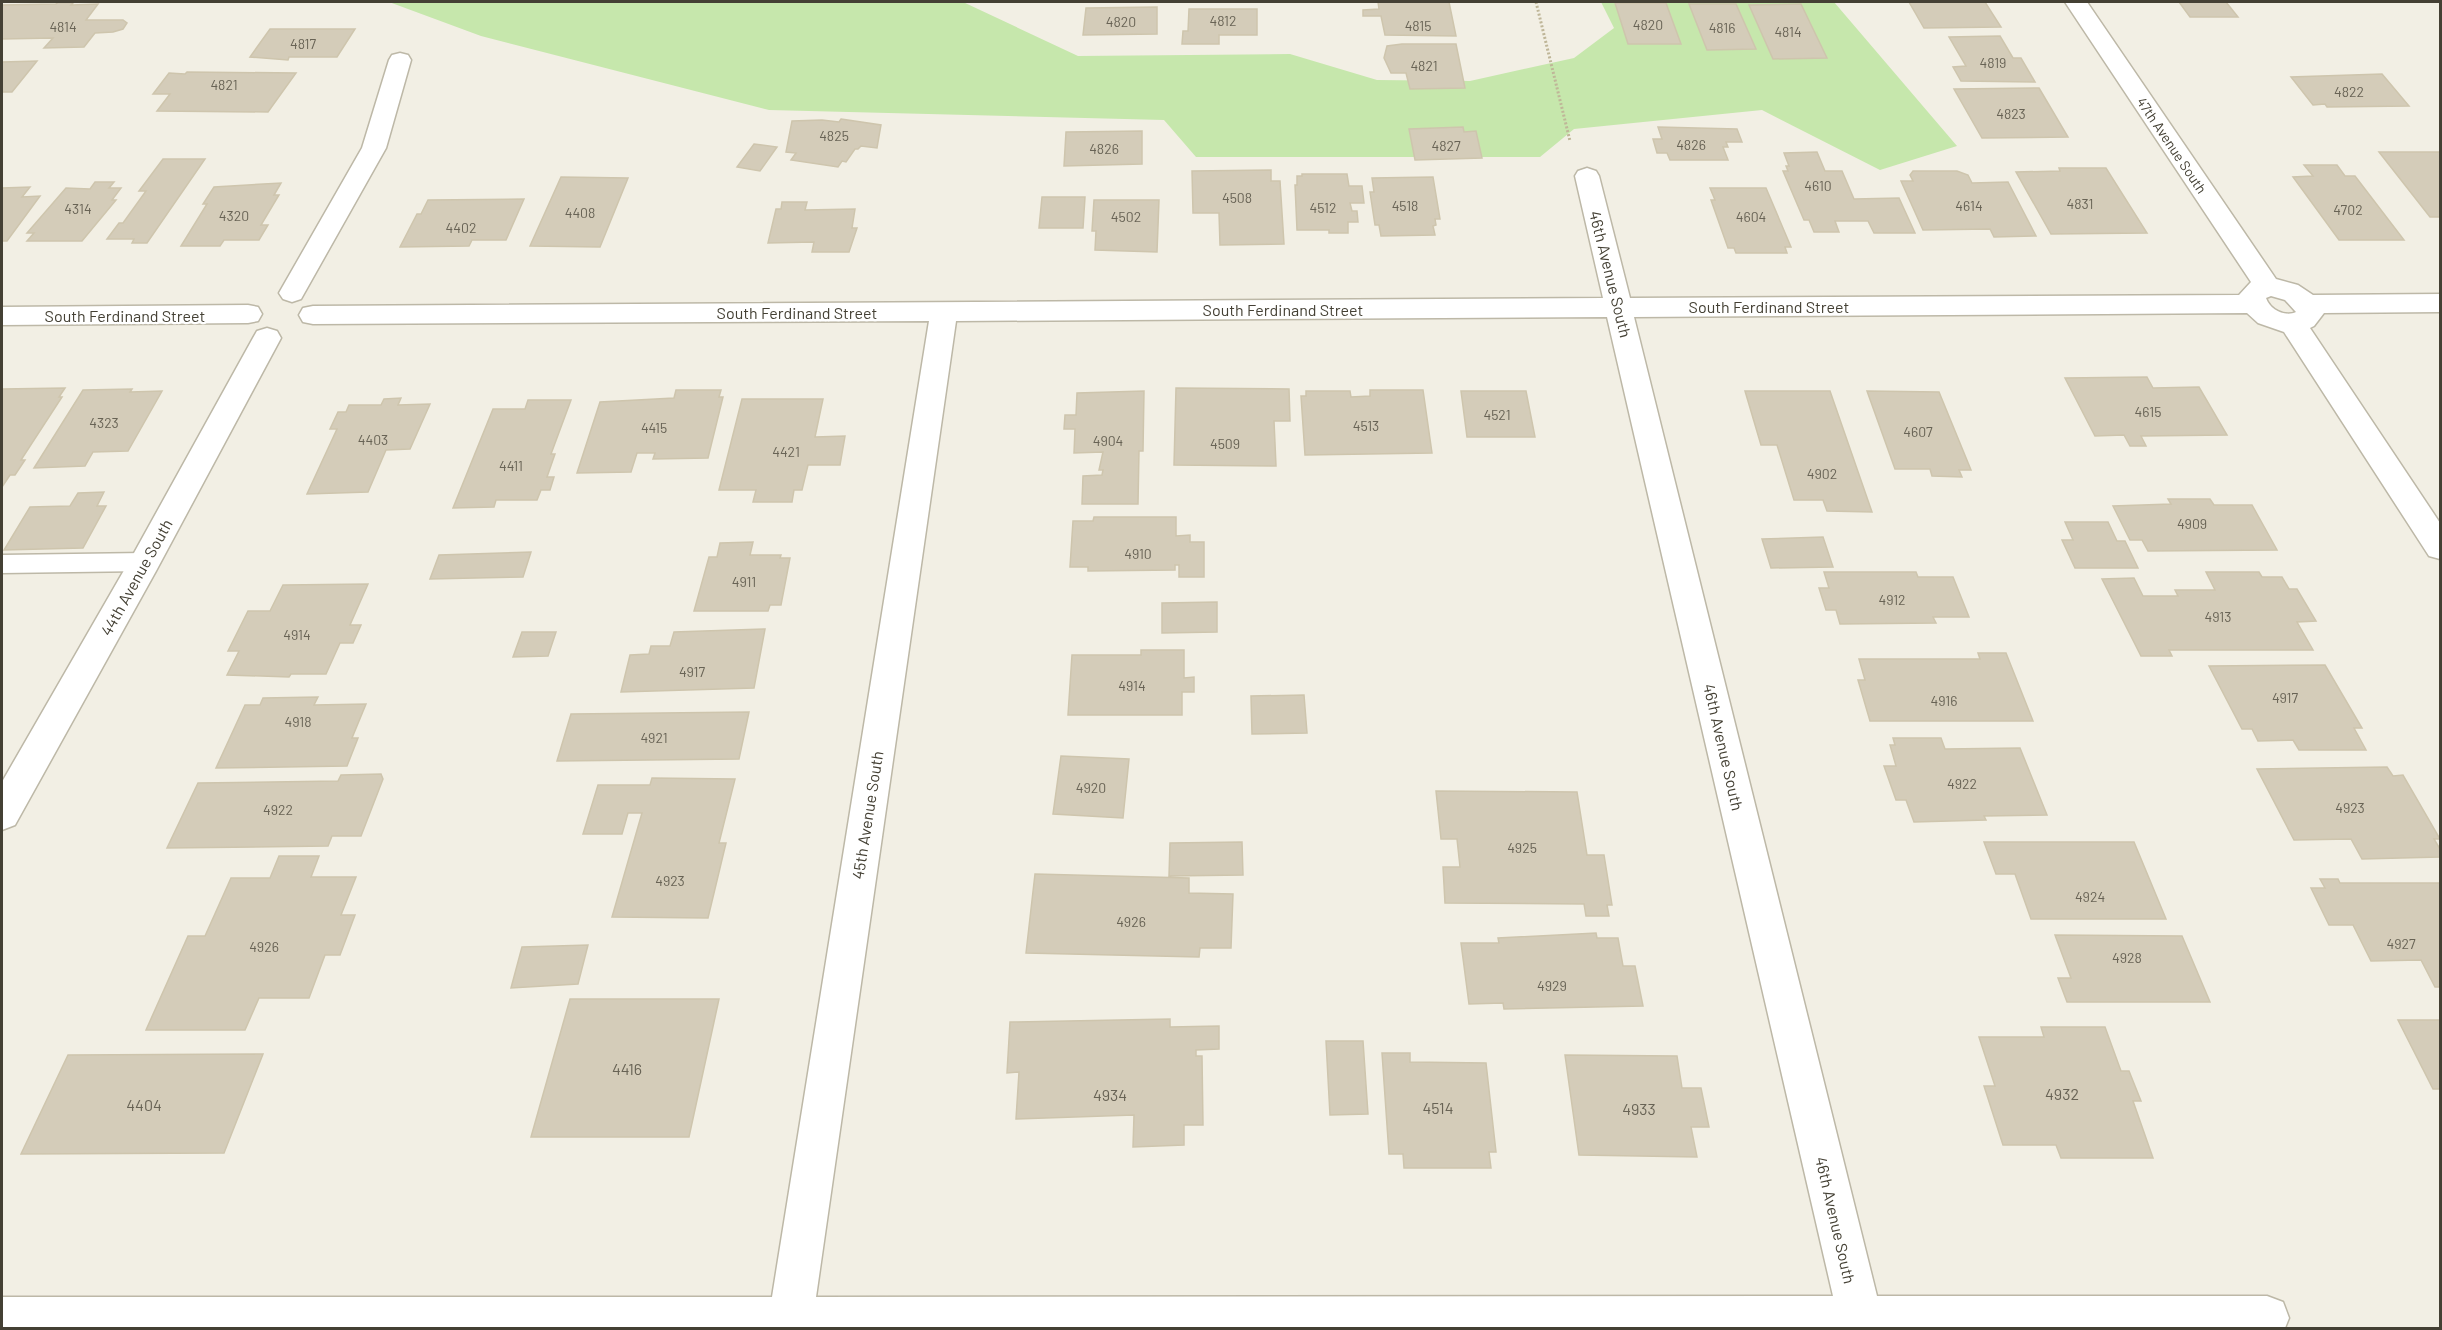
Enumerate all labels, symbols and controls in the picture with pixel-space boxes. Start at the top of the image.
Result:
house number: 4812 [1209,12,1237,29]
house number: 4820 [1106,13,1136,30]
house number: 4820 [1633,16,1663,33]
house number: 4815 [1405,17,1431,34]
house number: 4814 [49,18,77,35]
house number: 4816 [1709,19,1735,36]
house number: 4814 [1774,23,1802,40]
house number: 4817 [290,35,316,52]
house number: 4819 [1980,54,2006,71]
house number: 4821 [1410,57,1438,74]
house number: 4821 [210,76,238,93]
house number: 4822 [2334,83,2364,100]
street label: 47th Avenue South [2133,94,2211,196]
house number: 4823 [1996,105,2026,122]
house number: 4825 [819,127,849,144]
house number: 4826 [1676,136,1706,153]
house number: 4827 [1431,137,1461,154]
house number: 4826 [1089,140,1119,157]
house number: 4610 [1804,177,1832,194]
house number: 4508 [1222,189,1252,206]
house number: 4831 [2066,195,2094,212]
house number: 4518 [1392,197,1418,214]
house number: 4614 [1955,197,1983,214]
house number: 4512 [1310,199,1336,216]
house number: 4314 [64,200,92,217]
house number: 4702 [2333,201,2363,218]
house number: 4408 [565,204,595,221]
house number: 4320 [219,207,249,224]
house number: 4502 [1111,208,1141,225]
house number: 4604 [1736,208,1766,225]
street label: 46th Avenue South [1586,209,1636,339]
house number: 4402 [446,219,476,236]
street label: South Ferdinand Street [1689,297,1849,316]
street label: South Ferdinand Street [1203,300,1363,319]
street label: South Ferdinand Street [717,303,877,322]
street label: South Ferdinand Street [45,306,205,325]
house number: 4615 [2135,403,2161,420]
house number: 4521 [1483,406,1511,423]
house number: 4323 [89,414,119,431]
house number: 4513 [1353,417,1379,434]
house number: 4415 [641,419,667,436]
house number: 4607 [1903,423,1933,440]
house number: 4403 [358,431,388,448]
house number: 4904 [1093,432,1123,449]
house number: 4509 [1210,435,1240,452]
house number: 4421 [772,443,800,460]
house number: 4411 [499,457,523,474]
house number: 4902 [1807,465,1837,482]
street label: 44th Avenue South [96,515,176,639]
house number: 4909 [2177,515,2207,532]
house number: 4910 [1124,545,1152,562]
house number: 4911 [732,573,756,590]
house number: 4912 [1878,591,1906,608]
house number: 4913 [2205,608,2231,625]
house number: 4914 [283,626,311,643]
house number: 4917 [679,663,706,680]
house number: 4914 [1118,677,1146,694]
street label: 46th Avenue South [1700,682,1748,812]
house number: 4917 [2272,689,2299,706]
house number: 4916 [1931,692,1957,709]
house number: 4918 [285,713,311,730]
house number: 4921 [640,729,668,746]
street label: 45th Avenue South [847,749,887,881]
house number: 4922 [1947,775,1977,792]
house number: 4920 [1076,779,1106,796]
house number: 4923 [2335,799,2365,816]
house number: 4922 [263,801,293,818]
house number: 4925 [1507,839,1537,856]
house number: 4923 [655,872,685,889]
house number: 4924 [2075,888,2105,905]
house number: 4926 [1116,913,1146,930]
house number: 4927 [2386,935,2416,952]
house number: 4926 [249,938,279,955]
house number: 4928 [2112,949,2142,966]
house number: 4929 [1537,977,1567,994]
house number: 4416 [612,1059,642,1078]
house number: 4932 [2045,1084,2079,1103]
house number: 4934 [1093,1085,1127,1104]
house number: 4404 [126,1095,162,1114]
house number: 4514 [1422,1098,1454,1117]
house number: 4933 [1622,1099,1656,1118]
street label: 46th Avenue South [1812,1155,1860,1285]

